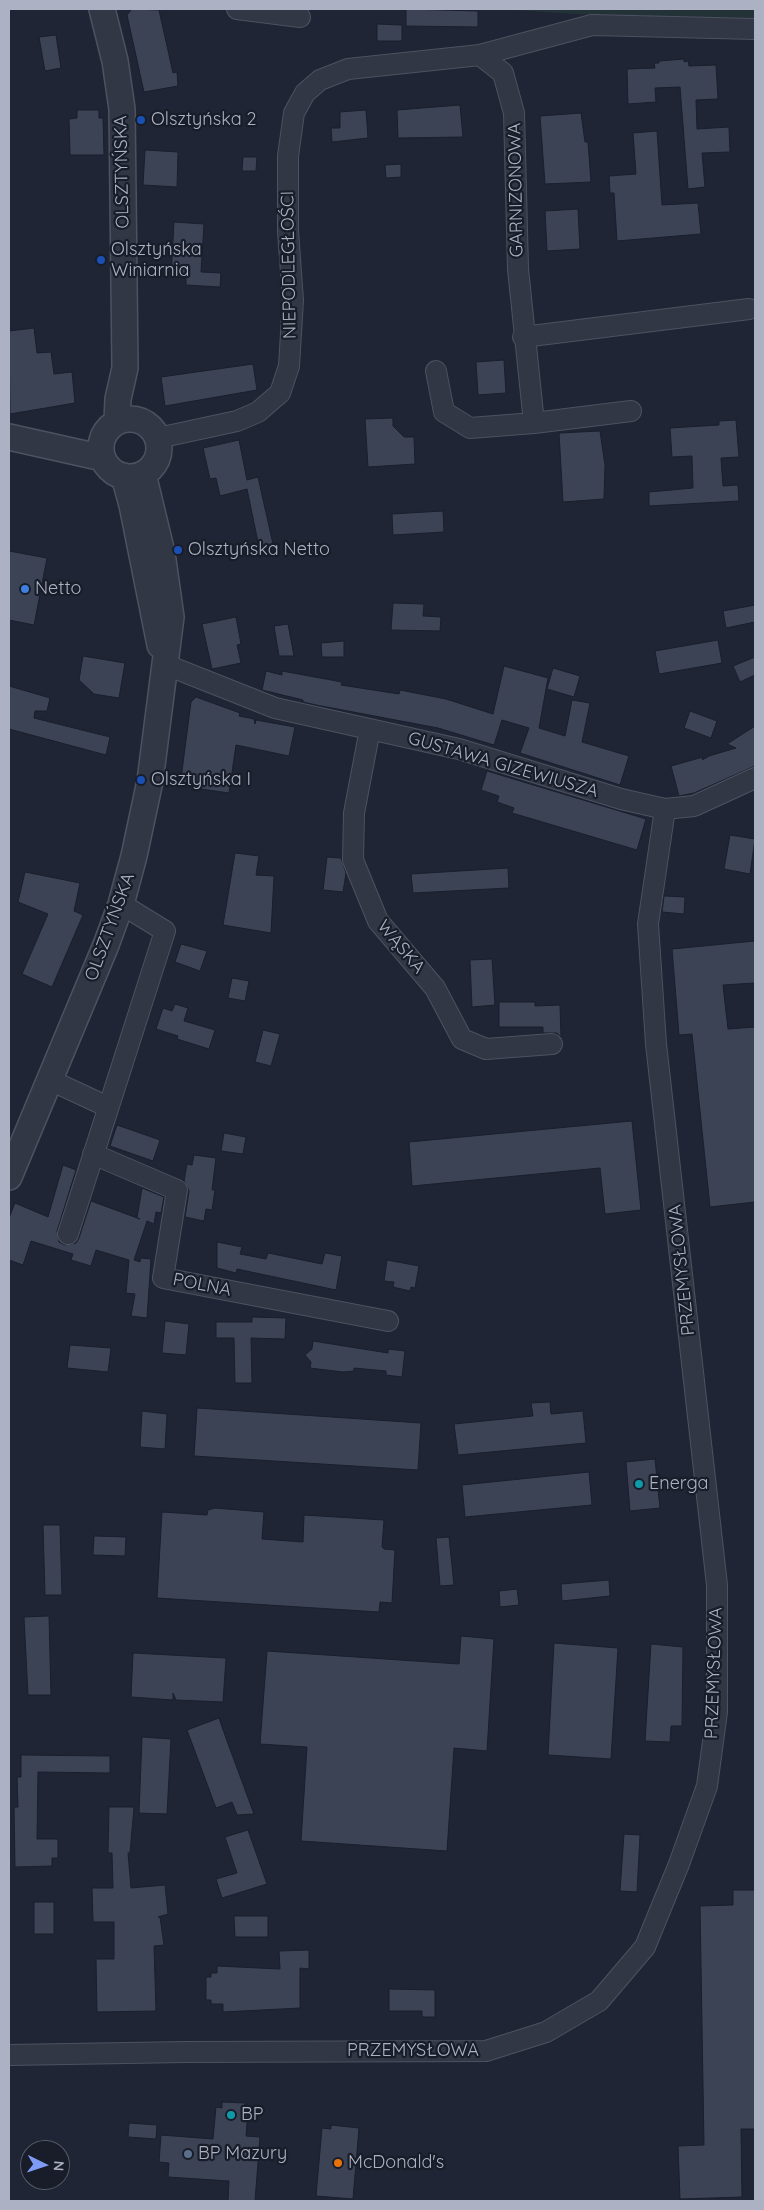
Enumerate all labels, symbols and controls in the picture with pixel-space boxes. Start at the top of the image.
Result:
place label: Olsztyńska 2 [151,109,257,131]
marker: Olsztyńska 2 [135,114,147,126]
street label: OLSZTYŃSKA [110,115,134,229]
street label: GARNIZONOWA [504,123,528,257]
street label: NIEPODLEGŁOŚCI [277,191,301,339]
place label: Olsztyńska Winiarnia [111,239,202,282]
marker: Olsztyńska Winiarnia [95,254,107,266]
place label: Olsztyńska Netto [188,539,330,561]
marker: Olsztyńska Netto [172,544,184,556]
place label: Netto [35,578,81,600]
marker: Netto [19,583,31,595]
street label: GUSTAWA GIZEWIUSZA [405,727,601,803]
place label: Olsztyńska I [151,769,251,791]
marker: Olsztyńska I [135,774,147,786]
street label: OLSZTYŃSKA [80,870,140,984]
street label: WĄSKA [372,916,430,978]
street label: PRZEMYSŁOWA [664,1203,700,1337]
street label: POLNA [171,1269,233,1301]
place label: Energa [649,1473,709,1495]
marker: Energa [633,1478,645,1490]
street label: PRZEMYSŁOWA [701,1607,727,1739]
street label: PRZEMYSŁOWA [347,2040,479,2062]
place label: BP [241,2104,263,2126]
marker: BP [225,2109,237,2121]
north arrow [20,2140,70,2190]
place label: BP Mazury [198,2143,287,2165]
marker: BP Mazury [182,2148,194,2160]
place label: McDonald's [348,2152,444,2174]
marker: McDonald's [332,2157,344,2169]
text: N [50,2160,68,2172]

